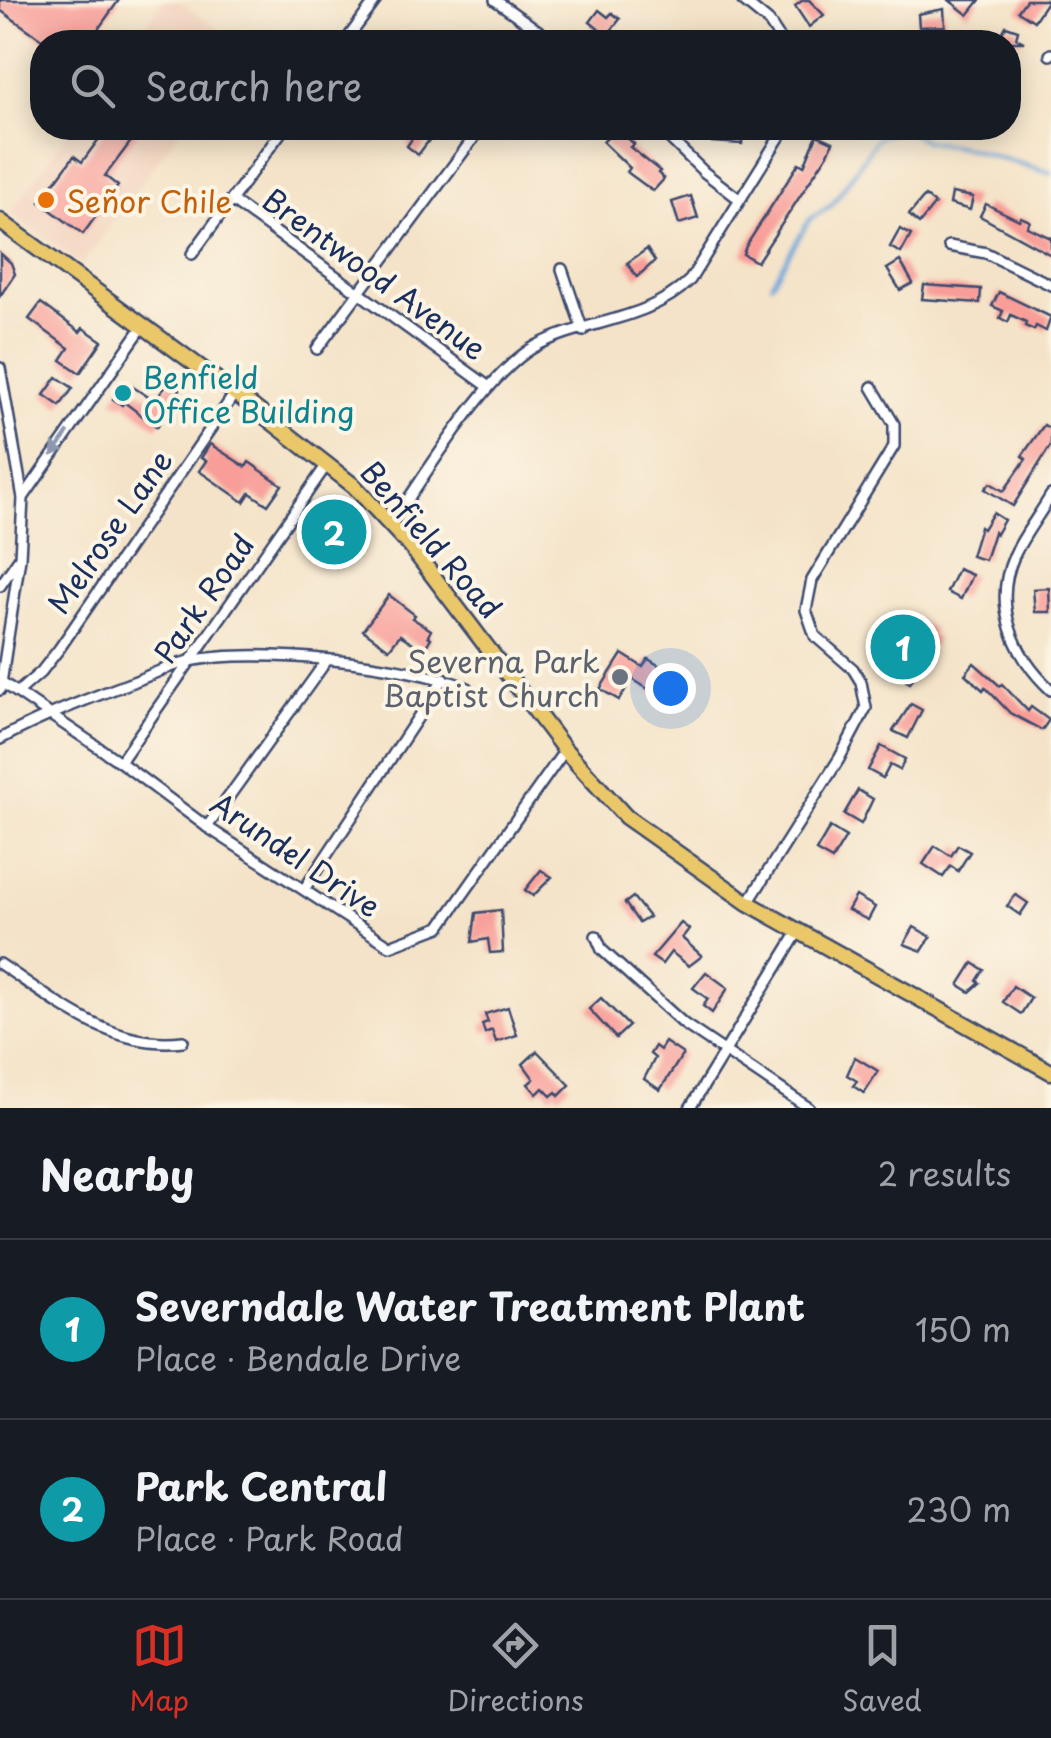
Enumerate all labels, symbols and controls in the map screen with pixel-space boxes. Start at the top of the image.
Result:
search box [30,30,1021,140]
text: Search here [145,57,362,114]
icon: search [65,58,120,113]
street label: Brentwood Avenue [254,176,496,370]
place label: Señor Chile [66,178,232,223]
marker: Señor Chile [35,189,57,211]
place label: Benfield Office Building [143,354,354,433]
marker: Benfield Office Building [112,382,134,404]
one-way arrow [51,431,70,457]
street label: Melrose Lane [36,440,182,622]
street label: Benfield Road [351,450,513,628]
pin: 2 [302,494,366,570]
street label: Park Road [142,524,264,672]
pin: 1 [870,610,936,684]
place label: Severna Park Baptist Church [383,638,600,717]
your location [645,663,696,714]
marker: Severna Park Baptist Church [609,666,631,688]
street label: Arundel Drive [202,780,390,928]
text: Nearby [40,1142,194,1205]
text: 2 results [878,1149,1011,1197]
text: Severndale Water Treatment Plant [135,1277,805,1334]
text: 1 [65,1305,80,1353]
text: 150 m [915,1305,1011,1353]
text: Place · Bendale Drive [135,1334,461,1382]
text: Park Central [135,1457,387,1514]
text: 2 [61,1485,84,1533]
text: 230 m [906,1485,1011,1533]
text: Place · Park Road [135,1514,404,1562]
tab: Map [129,1618,189,1721]
tab: Directions [448,1618,584,1721]
tab: Saved [842,1618,922,1721]

